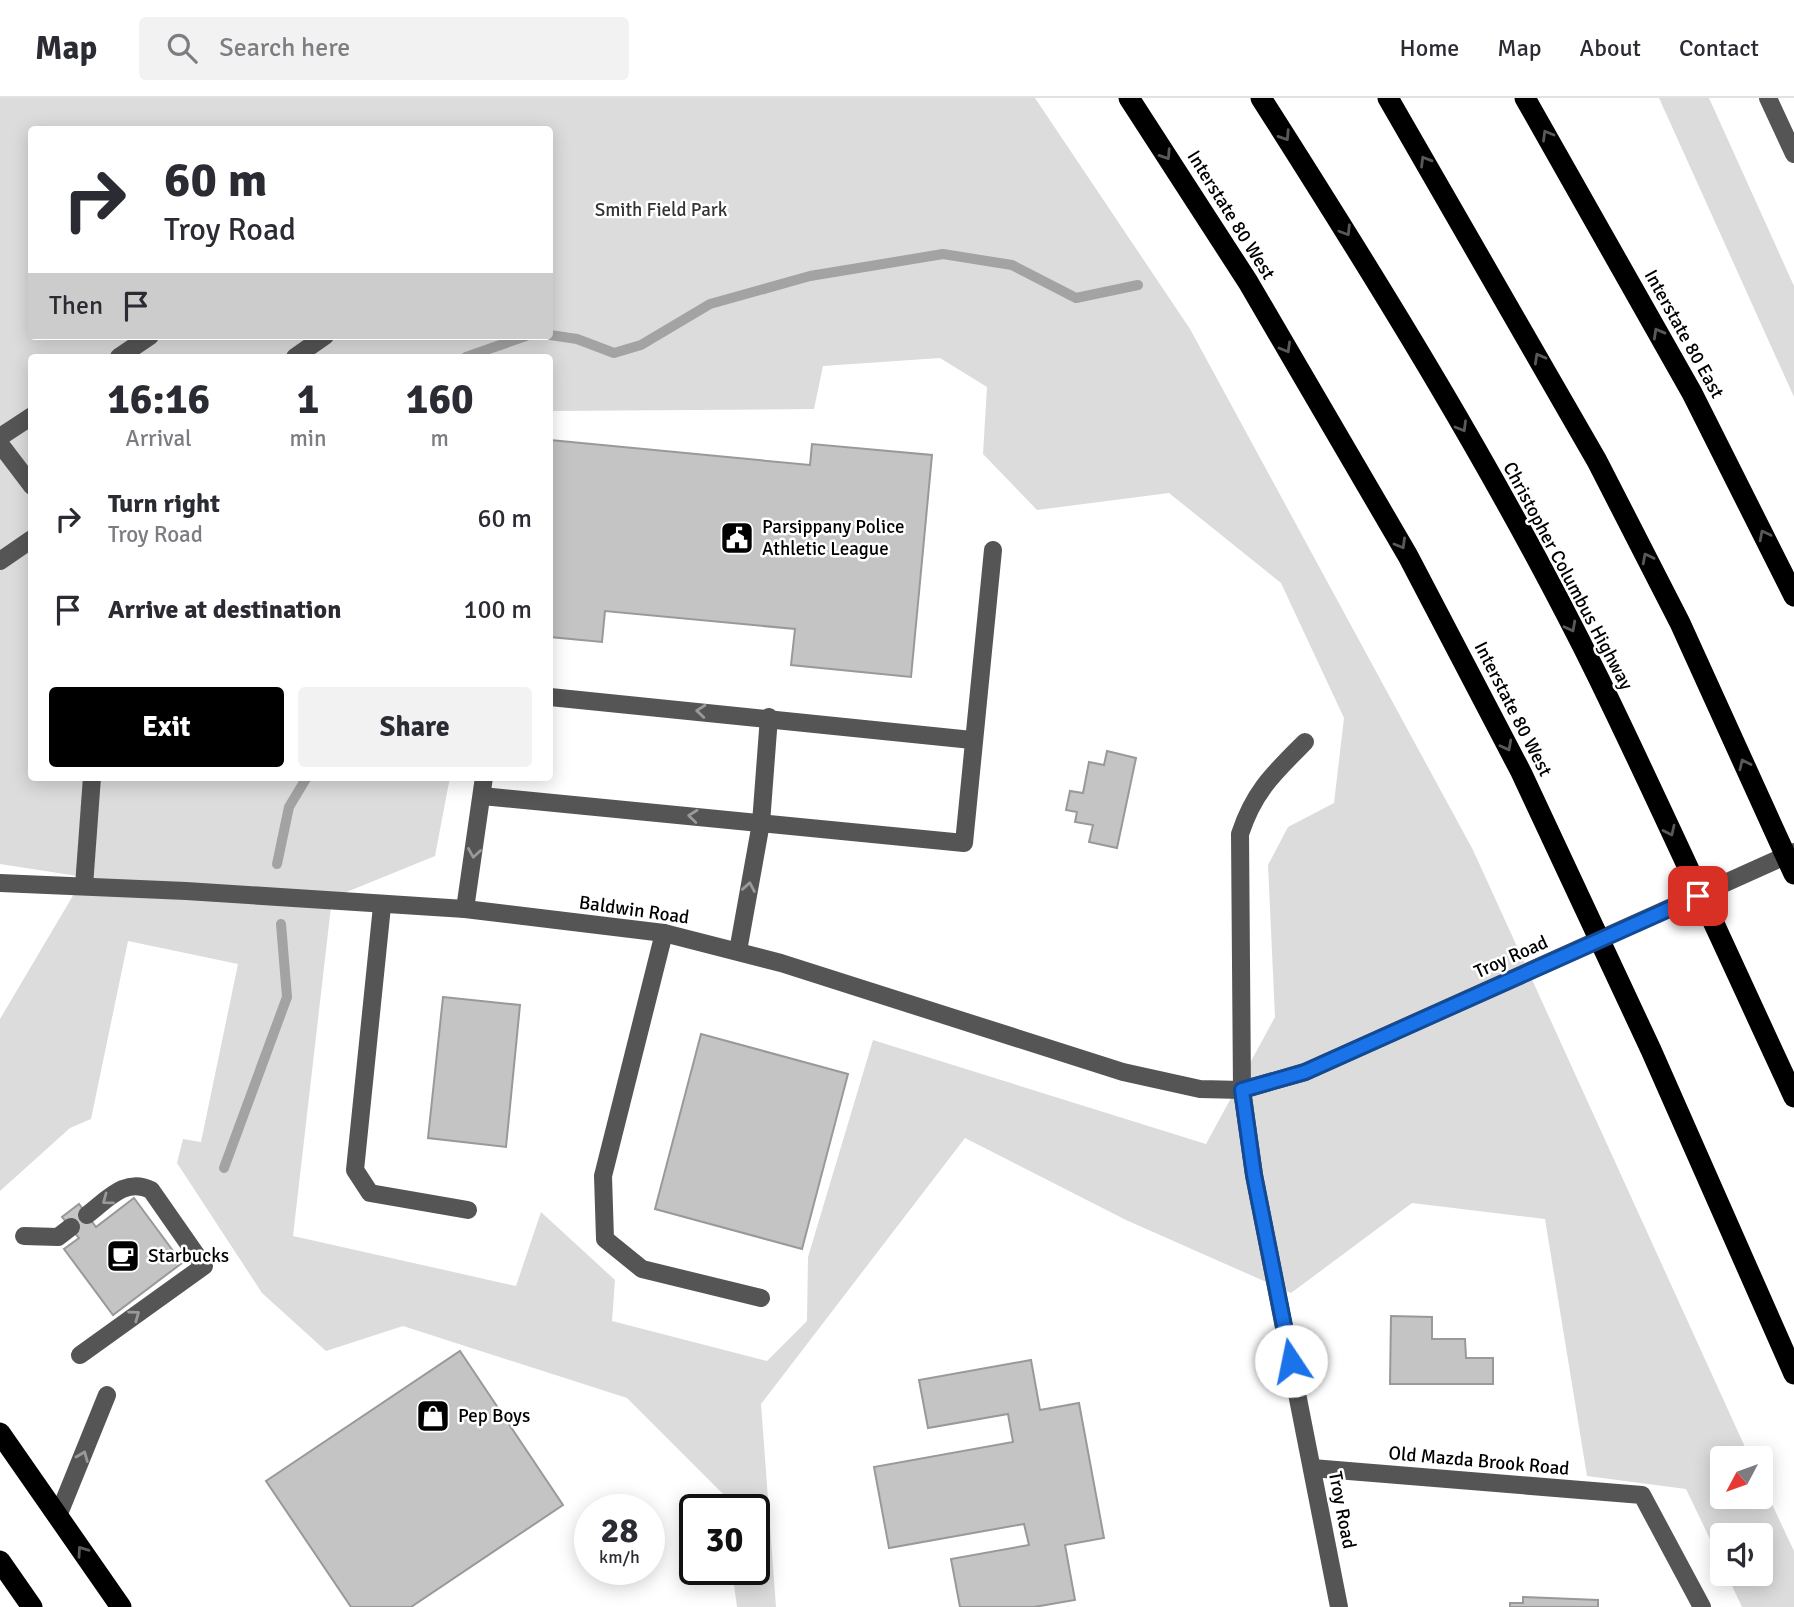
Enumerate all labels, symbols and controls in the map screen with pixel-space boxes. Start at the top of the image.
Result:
search box [139,17,629,80]
text: Map [35,28,97,69]
icon: search [163,29,201,67]
text: Search here [219,32,350,64]
text: Home [1399,33,1459,63]
text: Map [1497,33,1542,63]
text: About [1580,33,1641,63]
text: Contact [1679,33,1759,63]
one-way arrow [1277,128,1290,141]
one-way arrow [1542,130,1555,143]
street label: Interstate 80 West [1182,146,1281,284]
one-way arrow [1158,147,1171,160]
text: 60 m [164,150,267,210]
icon: right [49,154,140,245]
one-way arrow [1421,155,1434,168]
park label: Smith Field Park [595,198,728,222]
text: Troy Road [164,210,296,249]
one-way arrow [1337,224,1350,237]
street label: Interstate 80 East [1639,265,1729,403]
icon: arrive [117,287,155,325]
text: Then [49,290,103,322]
one-way arrow [1653,328,1667,340]
one-way arrow [1278,340,1291,353]
one-way arrow [1534,353,1547,365]
text: 16:16 [107,374,210,425]
text: 1 [297,374,319,425]
text: 160 [406,374,474,425]
one-way arrow [1454,420,1467,432]
text: Arrival [126,424,192,453]
text: min [289,424,327,453]
text: m [431,424,449,453]
street label: Christopher Columbus Highway [1498,458,1638,694]
text: Turn right [108,488,220,520]
icon: right [49,500,87,538]
text: 60 m [477,503,532,535]
place label: Parsippany Police Athletic League [762,515,905,561]
public building icon: Parsippany Police Athletic League [718,519,756,557]
text: Troy Road [108,520,203,549]
one-way arrow [1758,530,1772,542]
one-way arrow [1393,537,1406,550]
one-way arrow [1641,553,1655,565]
icon: arrive [49,591,87,629]
text: Arrive at destination [108,594,341,626]
text: 100 m [463,594,532,626]
one-way arrow [1563,619,1576,632]
street label: Interstate 80 West [1469,638,1557,781]
button: Exit [49,687,284,767]
button: Share [298,687,532,767]
one-way arrow [695,704,706,719]
one-way arrow [1499,739,1512,751]
one-way arrow [1738,759,1752,771]
one-way arrow [687,809,698,824]
one-way arrow [1662,824,1676,836]
one-way arrow [466,847,481,858]
pin [1668,866,1728,926]
icon: arrive [1679,877,1717,915]
one-way arrow [741,881,756,893]
street label: Baldwin Road [577,890,691,930]
street label: Troy Road [1470,930,1552,984]
one-way arrow [102,1191,115,1204]
cafe icon: Starbucks [104,1237,142,1275]
place label: Starbucks [148,1244,229,1268]
one-way arrow [127,1311,140,1324]
position arrow [1254,1324,1328,1398]
shop icon: Pep Boys [414,1397,452,1435]
place label: Pep Boys [458,1404,530,1428]
street label: Old Mazda Brook Road [1388,1441,1570,1481]
north arrow [1710,1446,1773,1508]
map controls [1710,1446,1773,1586]
one-way arrow [75,1450,89,1463]
street label: Troy Road [1323,1469,1361,1551]
speed limit sign: 30 [679,1494,770,1585]
text: 28 [601,1509,638,1552]
button: sound [1710,1523,1773,1586]
one-way arrow [78,1546,90,1559]
text: km/h [599,1546,640,1568]

